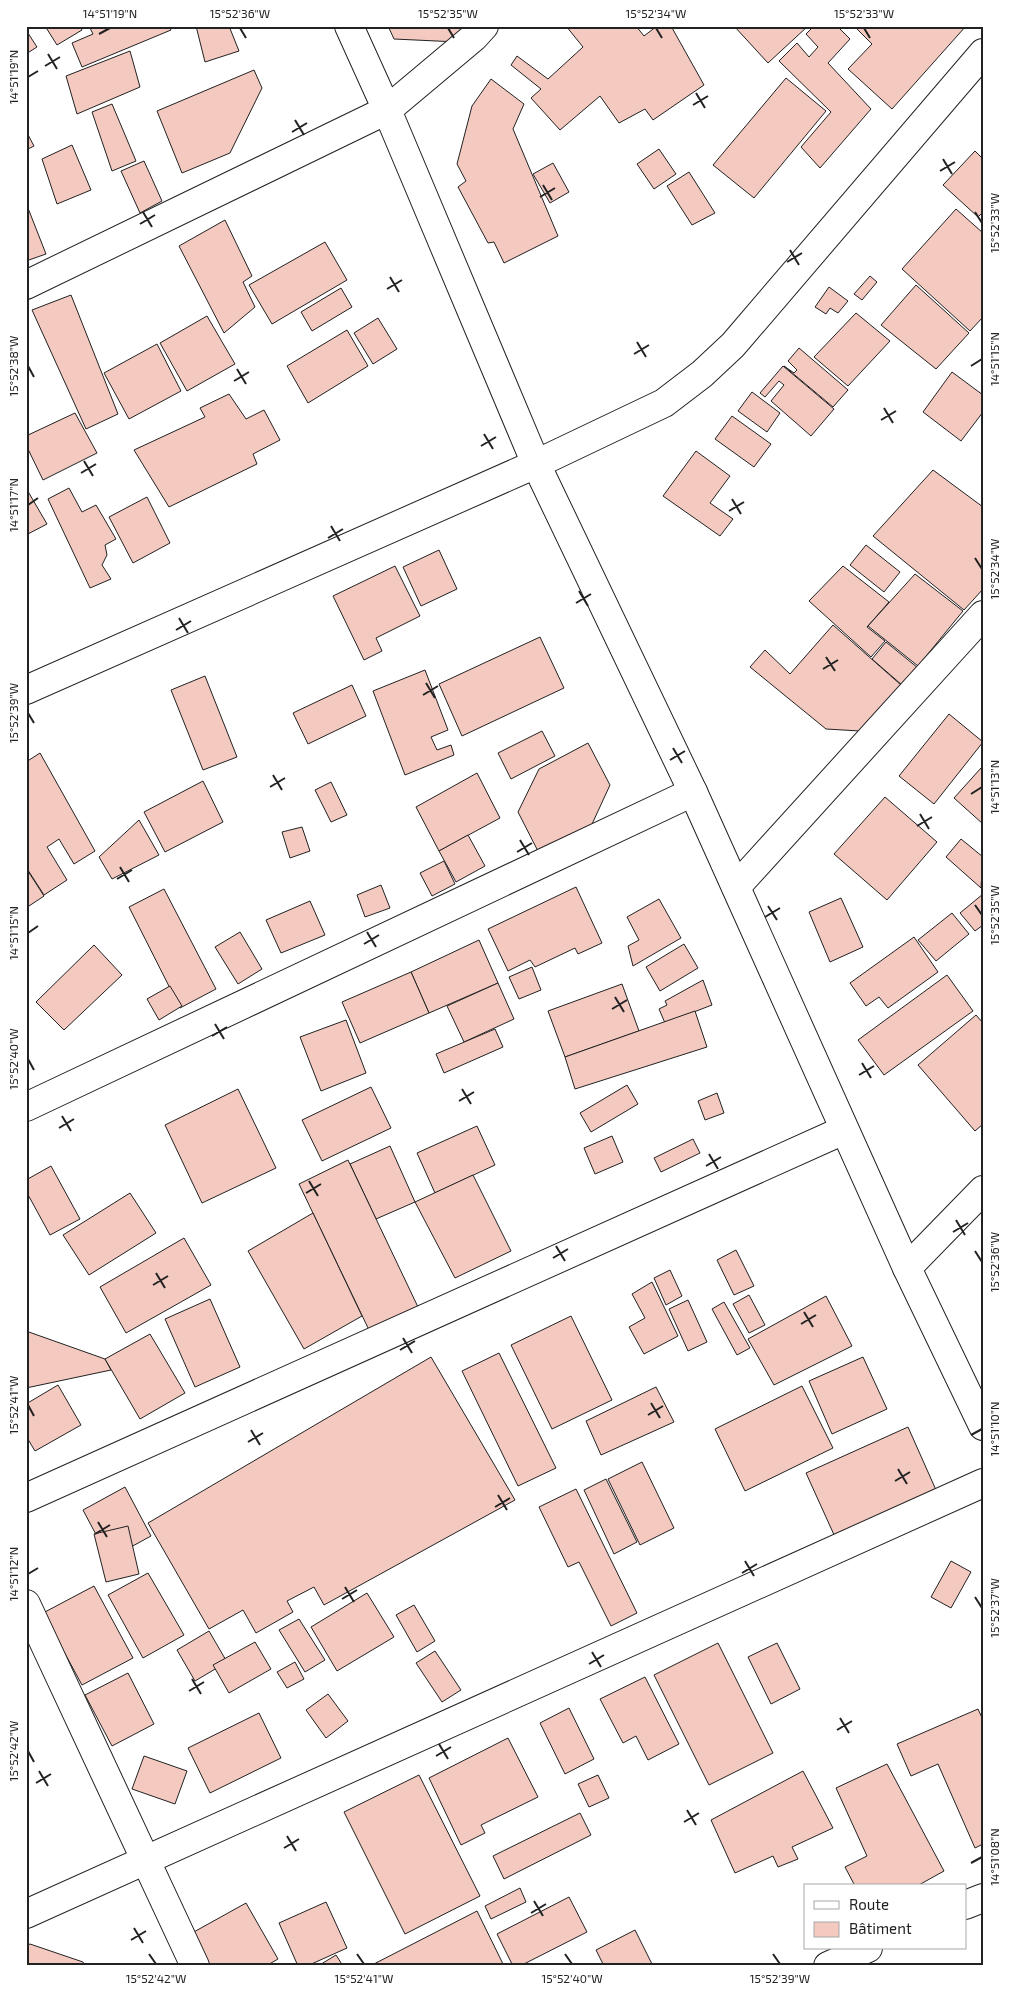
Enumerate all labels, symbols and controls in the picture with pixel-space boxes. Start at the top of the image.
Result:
text: 14°51'19"N [83,6,137,20]
text: 15°52'36"W [210,6,270,20]
text: 15°52'35"W [418,6,478,20]
text: 15°52'34"W [626,6,686,20]
text: 15°52'33"W [834,6,894,20]
text: 14°51'19"N [6,50,20,104]
text: 15°52'33"W [987,193,1001,253]
text: 14°51'15"N [987,332,1001,386]
text: 15°52'38"W [6,336,20,396]
text: 14°51'17"N [6,478,20,532]
text: 15°52'34"W [987,539,1001,599]
text: 15°52'39"W [6,683,20,743]
text: 14°51'13"N [987,760,1001,814]
text: 15°52'35"W [987,885,1001,945]
text: 14°51'15"N [6,906,20,960]
text: 15°52'40"W [6,1028,20,1090]
text: 15°52'36"W [987,1232,1001,1292]
text: 15°52'41"W [6,1376,20,1434]
text: 14°51'10"N [987,1402,1001,1456]
text: 14°51'12"N [6,1547,20,1601]
text: 15°52'37"W [987,1578,1001,1638]
text: 15°52'42"W [6,1721,20,1781]
text: 14°51'08"N [987,1828,1001,1886]
legend [804,1884,966,1950]
text: Route [849,1895,889,1913]
text: Bâtiment [849,1919,912,1937]
text: 15°52'42"W [126,1971,186,1985]
text: 15°52'41"W [335,1971,393,1985]
text: 15°52'40"W [541,1971,603,1985]
text: 15°52'39"W [750,1971,810,1985]

